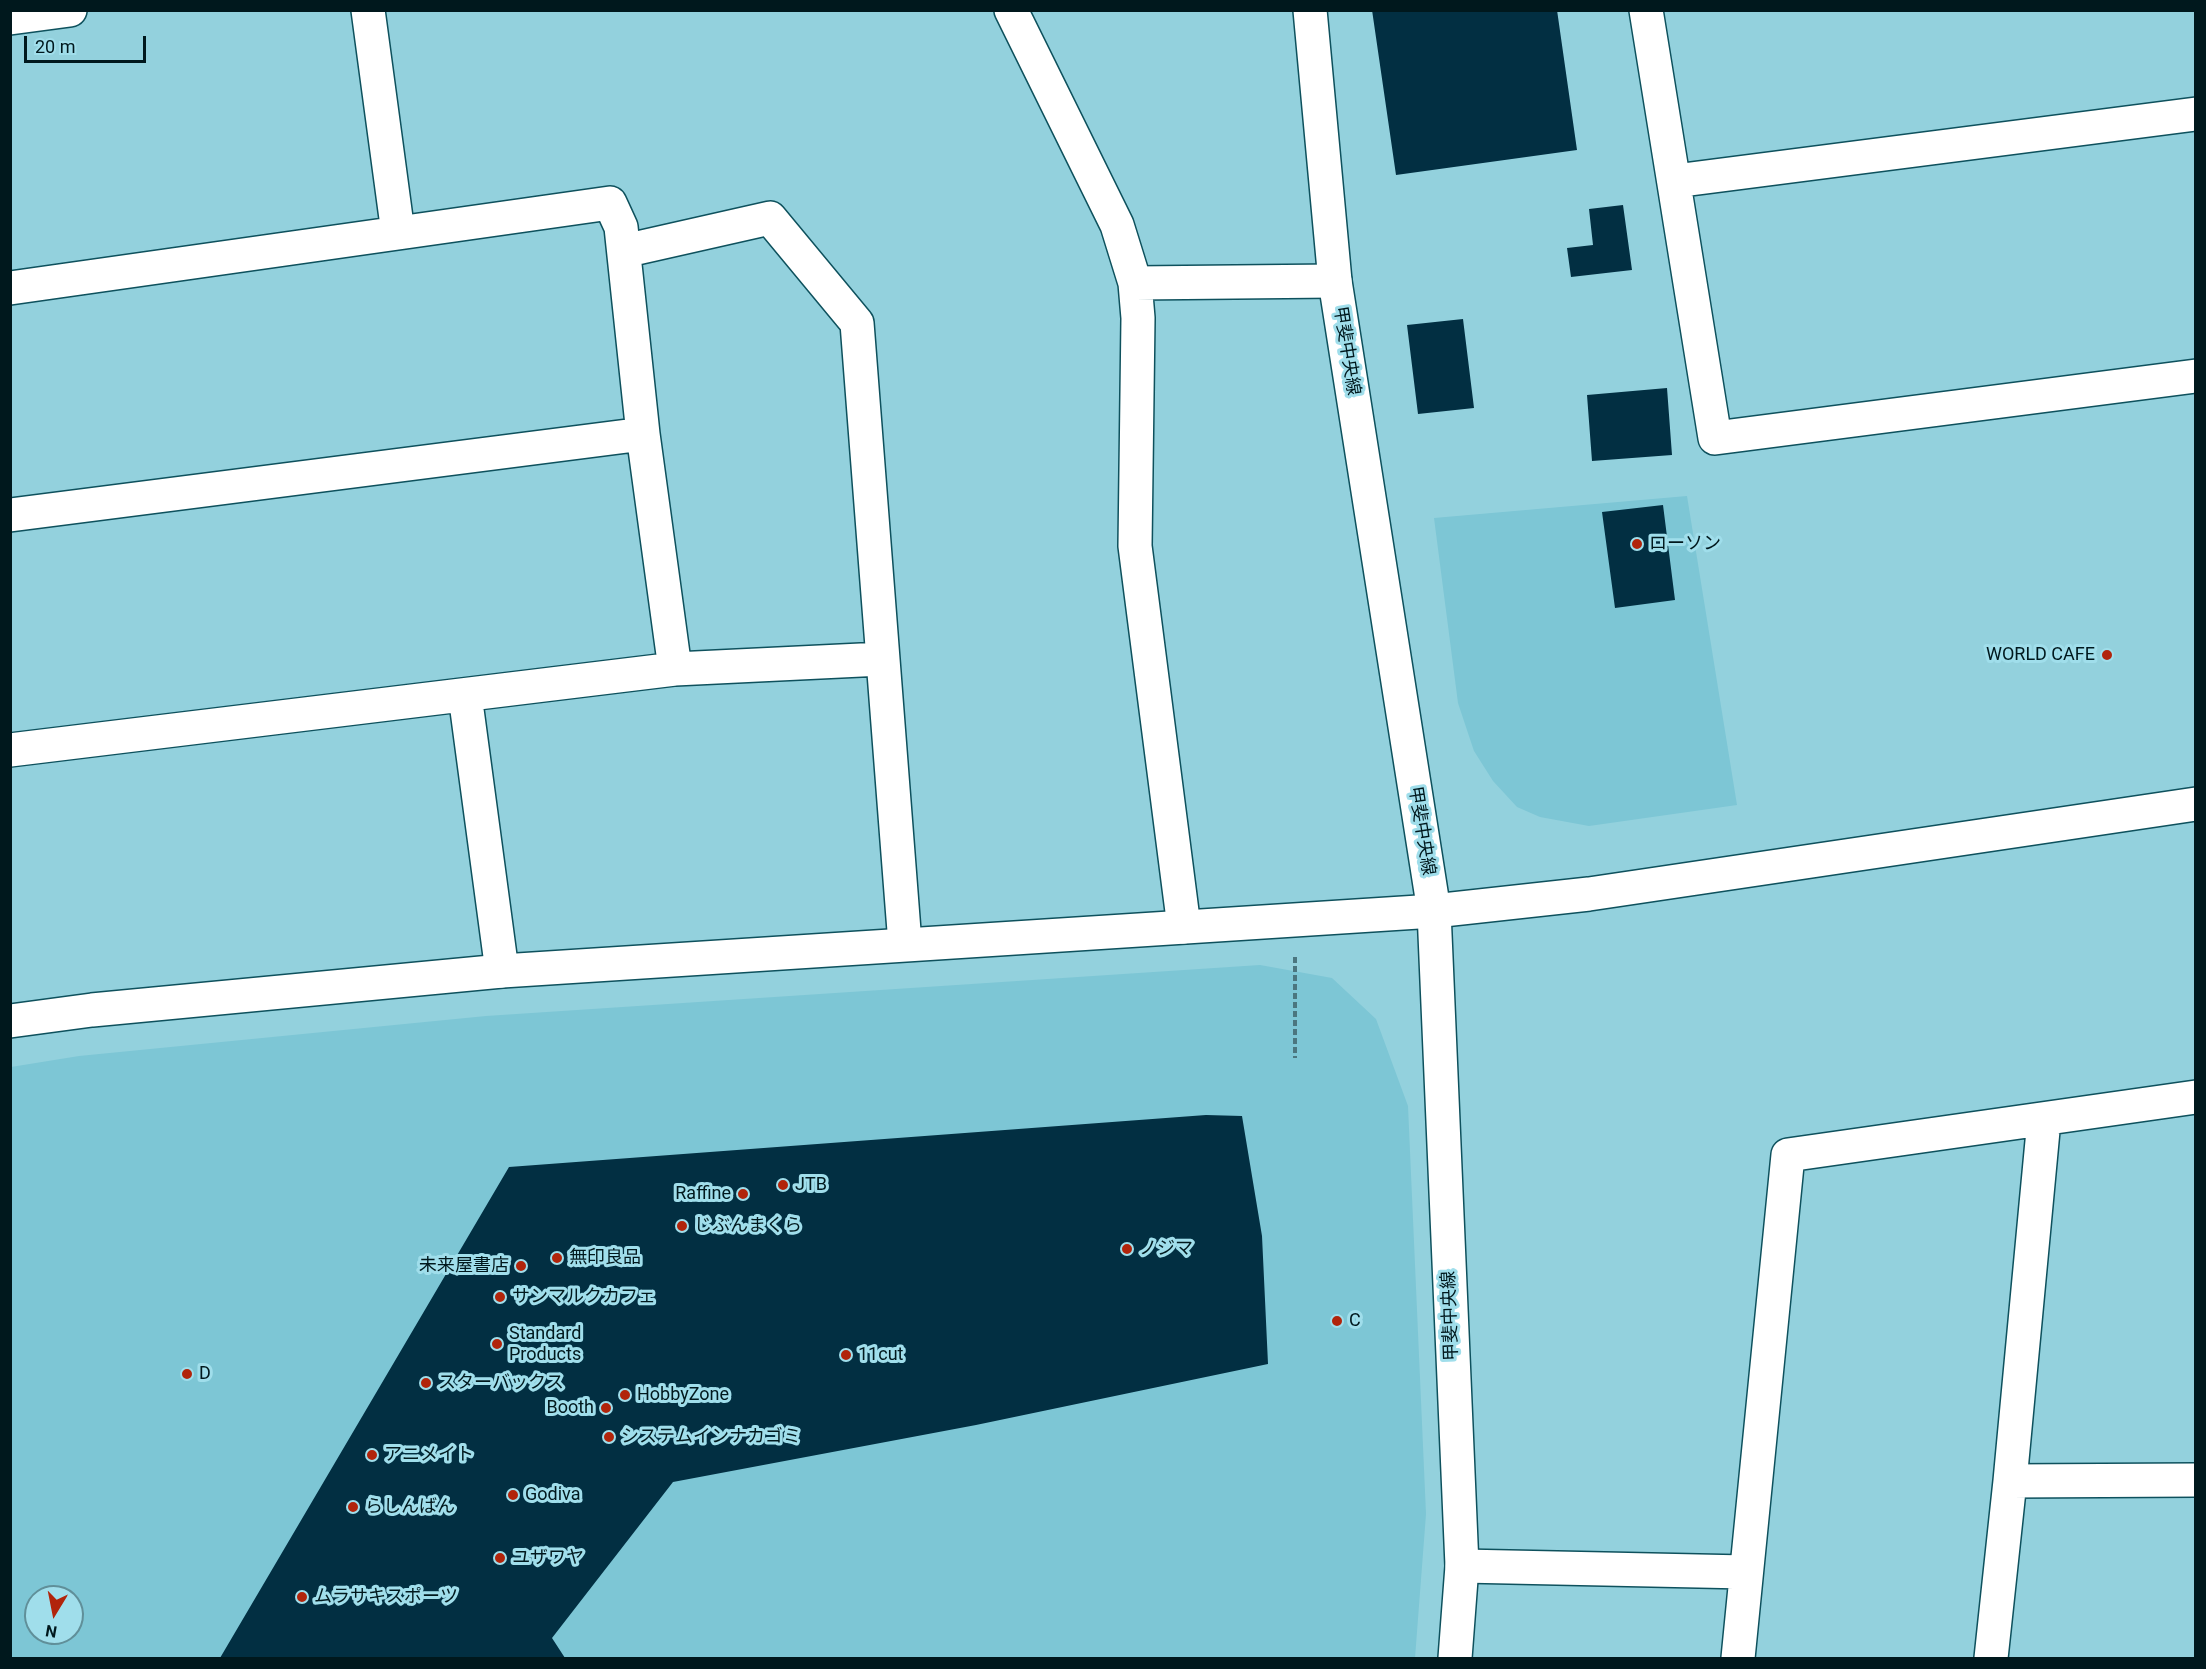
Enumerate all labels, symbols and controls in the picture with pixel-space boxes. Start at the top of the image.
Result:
scale bar [27,24,148,62]
text: 20 m [35,36,75,57]
street label: 甲斐中央線 [1328,305,1364,397]
place label: ローソン [1649,533,1721,555]
marker: ローソン [1630,537,1644,551]
place label: WORLD CAFE [1986,644,2095,666]
marker: WORLD CAFE [2100,648,2114,662]
street label: 甲斐中央線 [1403,785,1439,877]
place label: JTB [795,1174,827,1196]
marker: JTB [776,1178,790,1192]
place label: Raffine [675,1183,731,1205]
marker: Raffine [736,1187,750,1201]
place label: じぶんまくら [694,1215,802,1237]
marker: じぶんまくら [675,1219,689,1233]
place label: ノジマ [1139,1238,1193,1260]
marker: ノジマ [1120,1242,1134,1256]
place label: 無印良品 [569,1247,641,1269]
marker: 無印良品 [550,1251,564,1265]
place label: 未来屋書店 [419,1255,509,1277]
marker: 未来屋書店 [514,1259,528,1273]
street label: 甲斐中央線 [1439,1271,1463,1361]
place label: サンマルクカフェ [512,1286,656,1308]
marker: サンマルクカフェ [493,1290,507,1304]
place label: C [1349,1310,1361,1332]
marker: C [1330,1314,1344,1328]
place label: Standard Products [509,1323,581,1366]
marker: Standard Products [490,1337,504,1351]
place label: 11cut [858,1344,903,1366]
marker: 11cut [839,1348,853,1362]
place label: D [199,1363,211,1385]
marker: D [180,1367,194,1381]
place label: スターバックス [438,1372,564,1394]
marker: スターバックス [419,1376,433,1390]
place label: HobbyZone [637,1384,729,1406]
marker: HobbyZone [618,1388,632,1402]
place label: Booth [546,1397,594,1419]
marker: Booth [599,1401,613,1415]
place label: システムインナカゴミ [621,1426,801,1448]
marker: システムインナカゴミ [602,1430,616,1444]
place label: アニメイト [384,1444,474,1466]
marker: アニメイト [365,1448,379,1462]
place label: Godiva [525,1484,580,1506]
marker: Godiva [506,1488,520,1502]
place label: らしんばん [365,1496,455,1518]
marker: らしんばん [346,1500,360,1514]
place label: ユザワヤ [512,1547,584,1569]
marker: ユザワヤ [493,1551,507,1565]
north arrow [24,1585,84,1645]
place label: ムラサキスポーツ [314,1586,458,1608]
marker: ムラサキスポーツ [295,1590,309,1604]
text: N [44,1621,58,1642]

